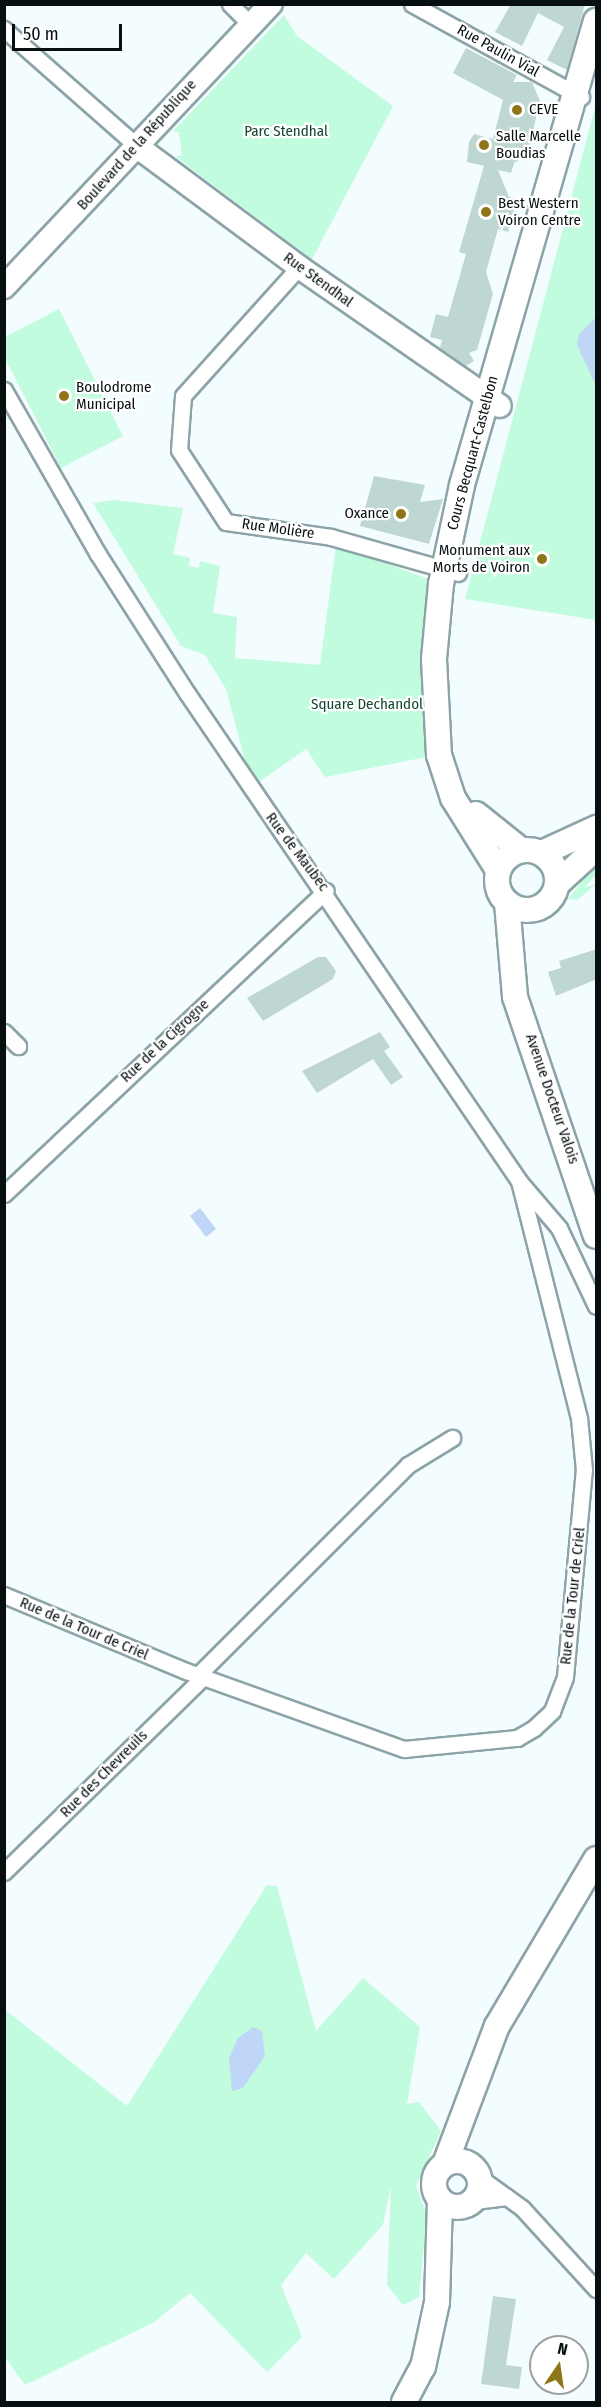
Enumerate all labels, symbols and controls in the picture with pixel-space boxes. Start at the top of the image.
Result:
scale bar [15,12,124,50]
street label: Rue Paulin Vial [454,21,542,81]
text: 50 m [23,23,59,45]
street label: Boulevard de la République [74,76,200,214]
place label: CEVE [529,101,558,119]
marker: CEVE [510,103,524,117]
park label: Parc Stendhal [244,123,328,141]
place label: Salle Marcelle Boudias [496,127,581,162]
marker: Salle Marcelle Boudias [477,138,491,152]
place label: Best Western Voiron Centre [498,194,581,229]
marker: Best Western Voiron Centre [479,205,493,219]
street label: Rue Stendhal [280,249,356,311]
street label: Cours Becquart-Castelbon [444,374,502,532]
place label: Boulodrome Municipal [76,378,151,413]
marker: Boulodrome Municipal [57,389,71,403]
place label: Oxance [345,505,389,523]
marker: Oxance [394,507,408,521]
street label: Rue Molière [241,515,315,543]
place label: Monument aux Morts de Voiron [433,541,530,576]
marker: Monument aux Morts de Voiron [535,552,549,566]
park label: Square Dechandol [311,696,423,714]
street label: Rue de Maubec [262,809,332,895]
street label: Rue de la Cigrogne [117,995,213,1087]
street label: Avenue Docteur Valois [521,1032,583,1166]
street label: Rue de la Tour de Criel [557,1526,589,1666]
street label: Rue de la Tour de Criel [17,1594,151,1664]
street label: Rue des Chevreuils [57,1727,151,1821]
north arrow [529,2335,589,2395]
text: N [556,2339,570,2359]

